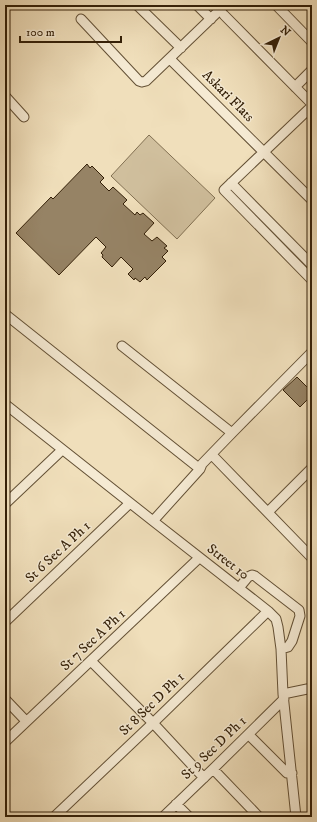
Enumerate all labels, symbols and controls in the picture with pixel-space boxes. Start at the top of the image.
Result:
scale bar [20,18,121,44]
north arrow [259,18,299,58]
text: N [277,23,293,40]
text: 100 m [26,25,55,40]
street label: Askari Flats [198,66,258,126]
street label: St 6 Sec A Ph 1 [22,517,94,587]
street label: Street 10 [203,540,253,584]
street label: St 7 Sec A Ph 1 [57,605,129,675]
street label: St 8 Sec D Ph 1 [116,668,188,740]
street label: St 9 Sec D Ph 1 [178,712,250,784]

